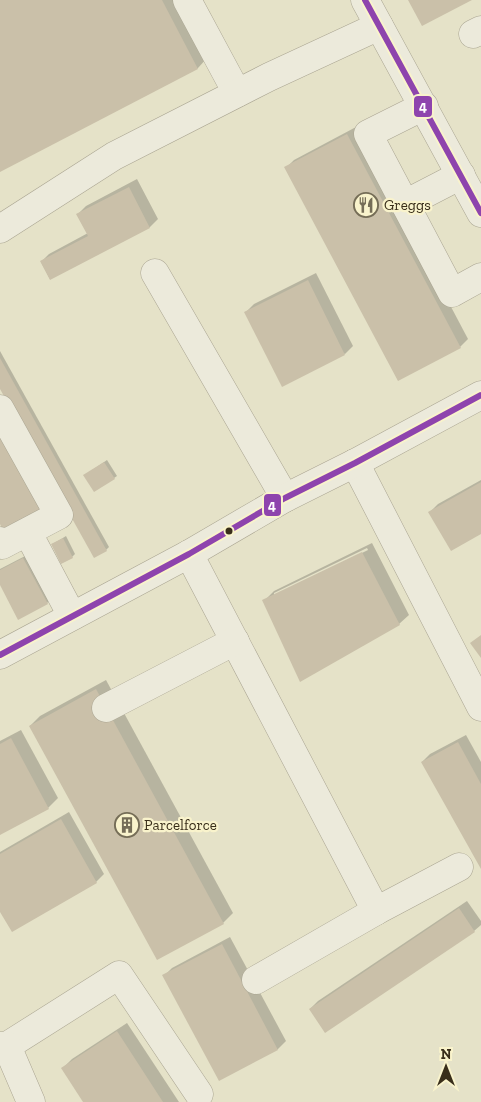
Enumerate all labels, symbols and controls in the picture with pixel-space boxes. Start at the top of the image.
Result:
line badge: 4 [413,95,433,118]
text: 4 [419,98,427,115]
restaurant icon: Greggs [353,192,379,218]
place label: Greggs [384,196,431,214]
line badge: 4 [263,493,282,517]
text: 4 [268,497,276,514]
unlabelled marker [224,526,234,536]
building icon: Parcelforce [114,812,140,838]
place label: Parcelforce [144,816,217,834]
north arrow [421,1042,471,1092]
text: N [441,1046,452,1063]

